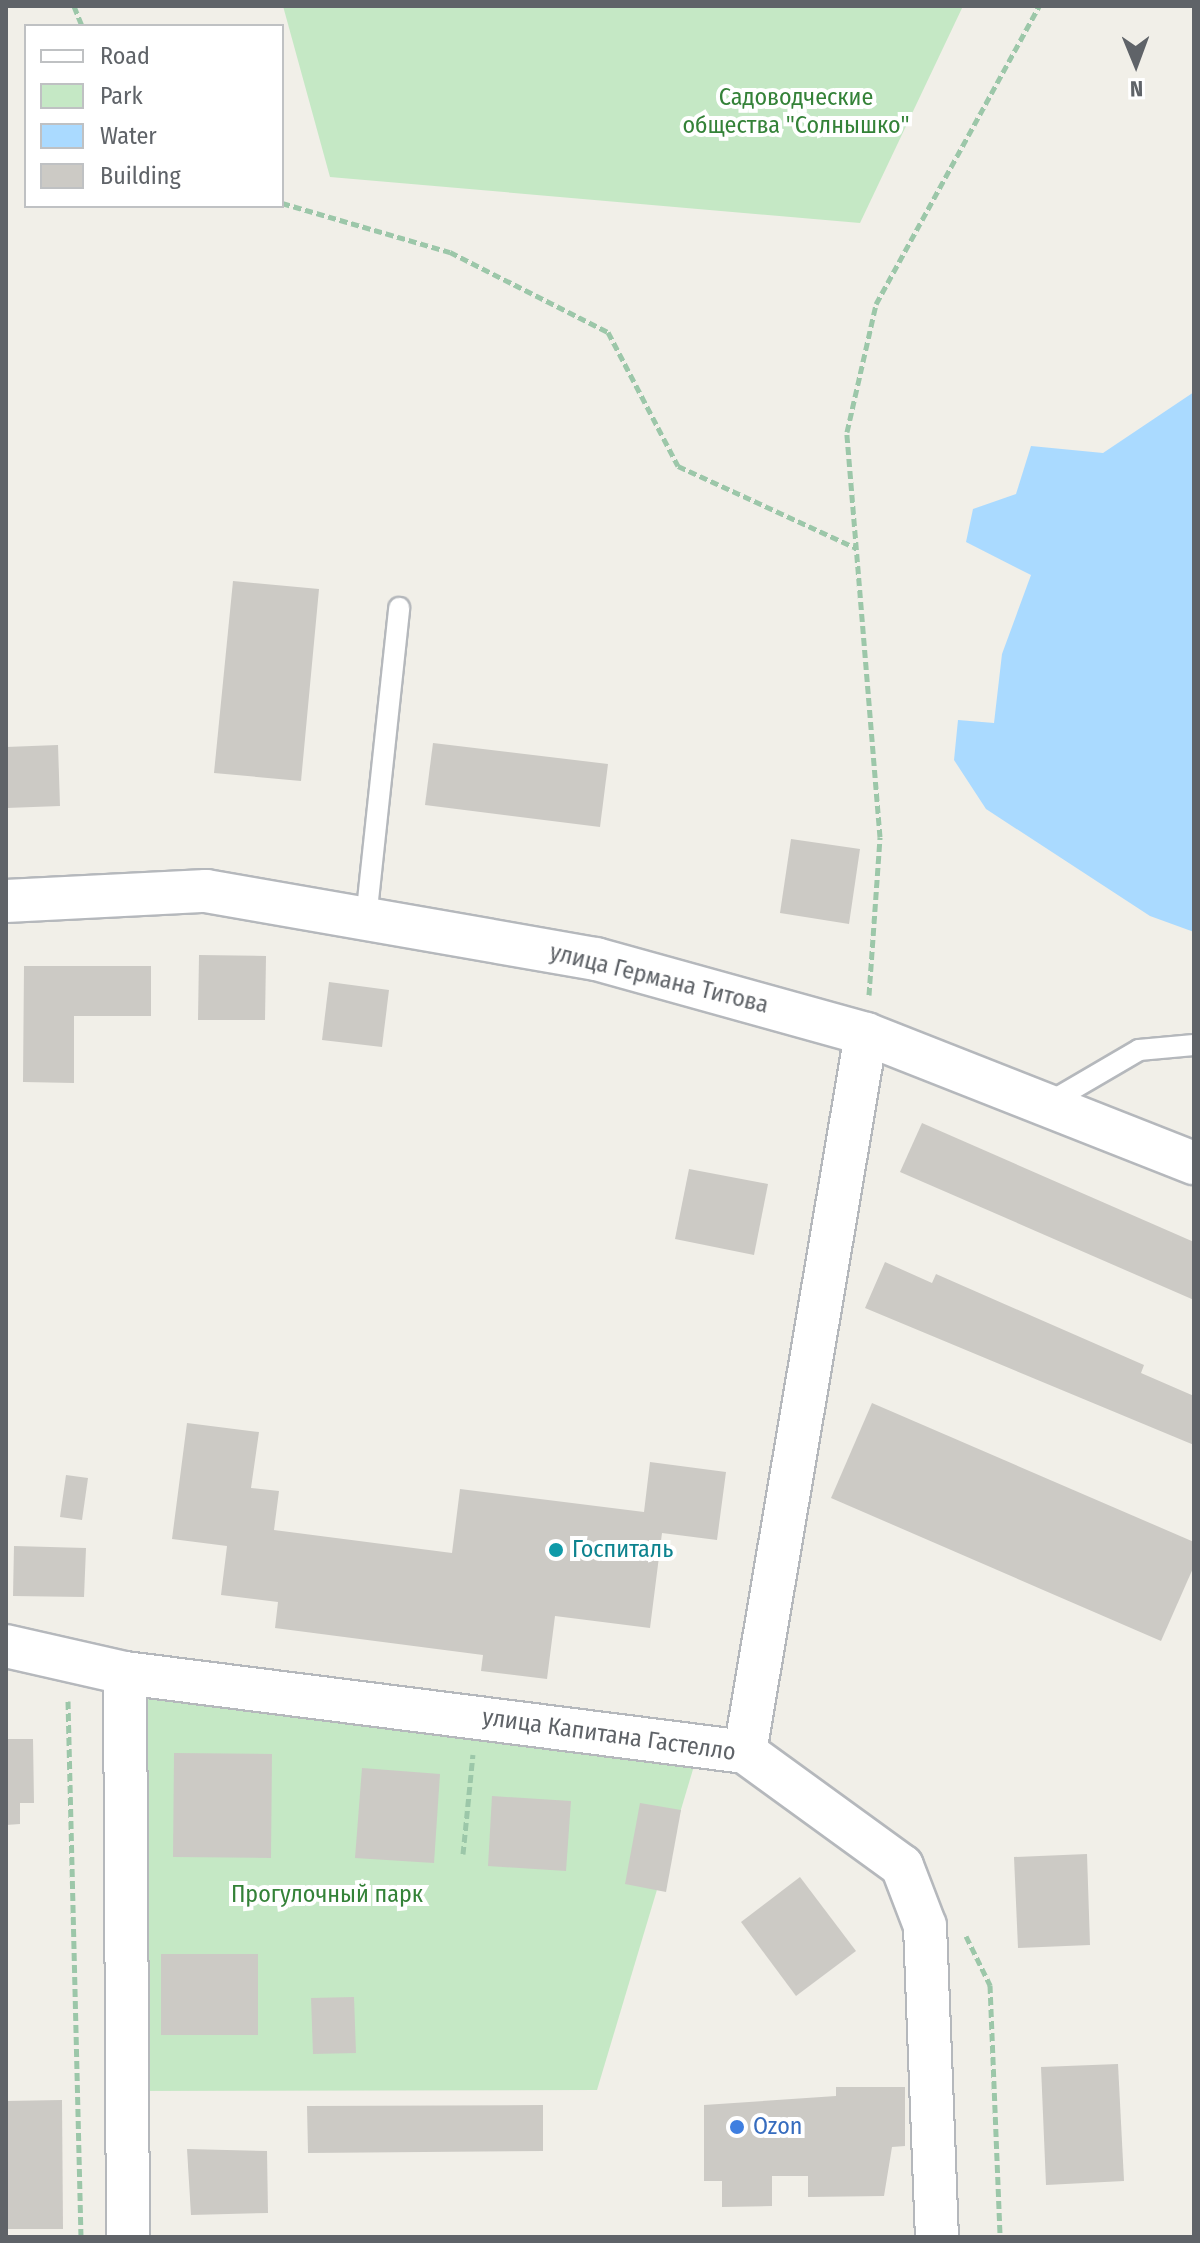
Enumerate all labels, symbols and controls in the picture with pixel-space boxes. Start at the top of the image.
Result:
legend [24,24,284,208]
north arrow [1096,24,1176,104]
text: Road [100,42,150,70]
text: N [1130,75,1143,102]
text: Park [100,82,143,110]
park label: Садоводческие общества "Солнышко" [682,84,910,140]
text: Water [100,122,157,150]
text: Building [100,162,181,190]
street label: улица Германа Титова [547,938,771,1020]
place label: Госпиталь [572,1536,673,1564]
marker: Госпиталь [547,1541,565,1559]
street label: улица Капитана Гастелло [481,1703,737,1767]
park label: Прогулочный парк [231,1881,423,1909]
place label: Ozon [753,2113,802,2141]
marker: Ozon [728,2118,746,2136]

